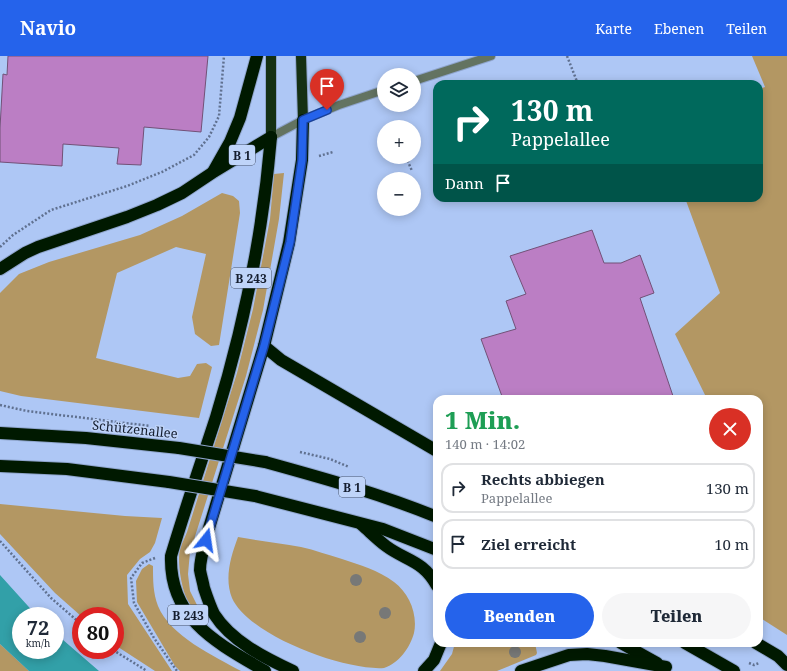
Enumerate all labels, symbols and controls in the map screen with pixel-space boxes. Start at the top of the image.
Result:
text: Navio [20,15,76,41]
text: Karte [595,19,632,38]
text: Ebenen [654,19,704,38]
text: Teilen [726,19,767,38]
map controls [377,68,421,216]
button: layers [377,68,421,112]
pin [310,69,344,110]
icon: arrive [316,75,338,97]
text: 130 m [511,91,593,129]
icon: right [445,96,497,148]
button: + [377,120,421,164]
text: Pappelallee [511,127,610,151]
road number: B 1 [229,145,255,165]
button: − [377,172,421,216]
icon: arrive [492,172,514,194]
text: Dann [445,173,484,193]
road number: B 243 [231,268,271,288]
text: 1 Min. [445,403,520,436]
button: close [709,408,751,450]
street label: Schützenallee [91,416,179,442]
text: 140 m · 14:02 [445,435,525,453]
text: Rechts abbiegen [481,469,605,489]
road number: B 1 [339,477,365,497]
icon: right [447,477,469,499]
text: 130 m [706,478,749,498]
text: Pappelallee [481,489,552,507]
position arrow [185,519,227,561]
icon: arrive [447,533,469,555]
text: Ziel erreicht [481,534,576,554]
text: 10 m [714,534,749,554]
button: Beenden [445,593,594,639]
button: Teilen [602,593,751,639]
road number: B 243 [168,605,208,625]
speed limit sign: 80 [72,607,124,659]
text: 72 [27,614,49,641]
text: km/h [26,636,50,650]

